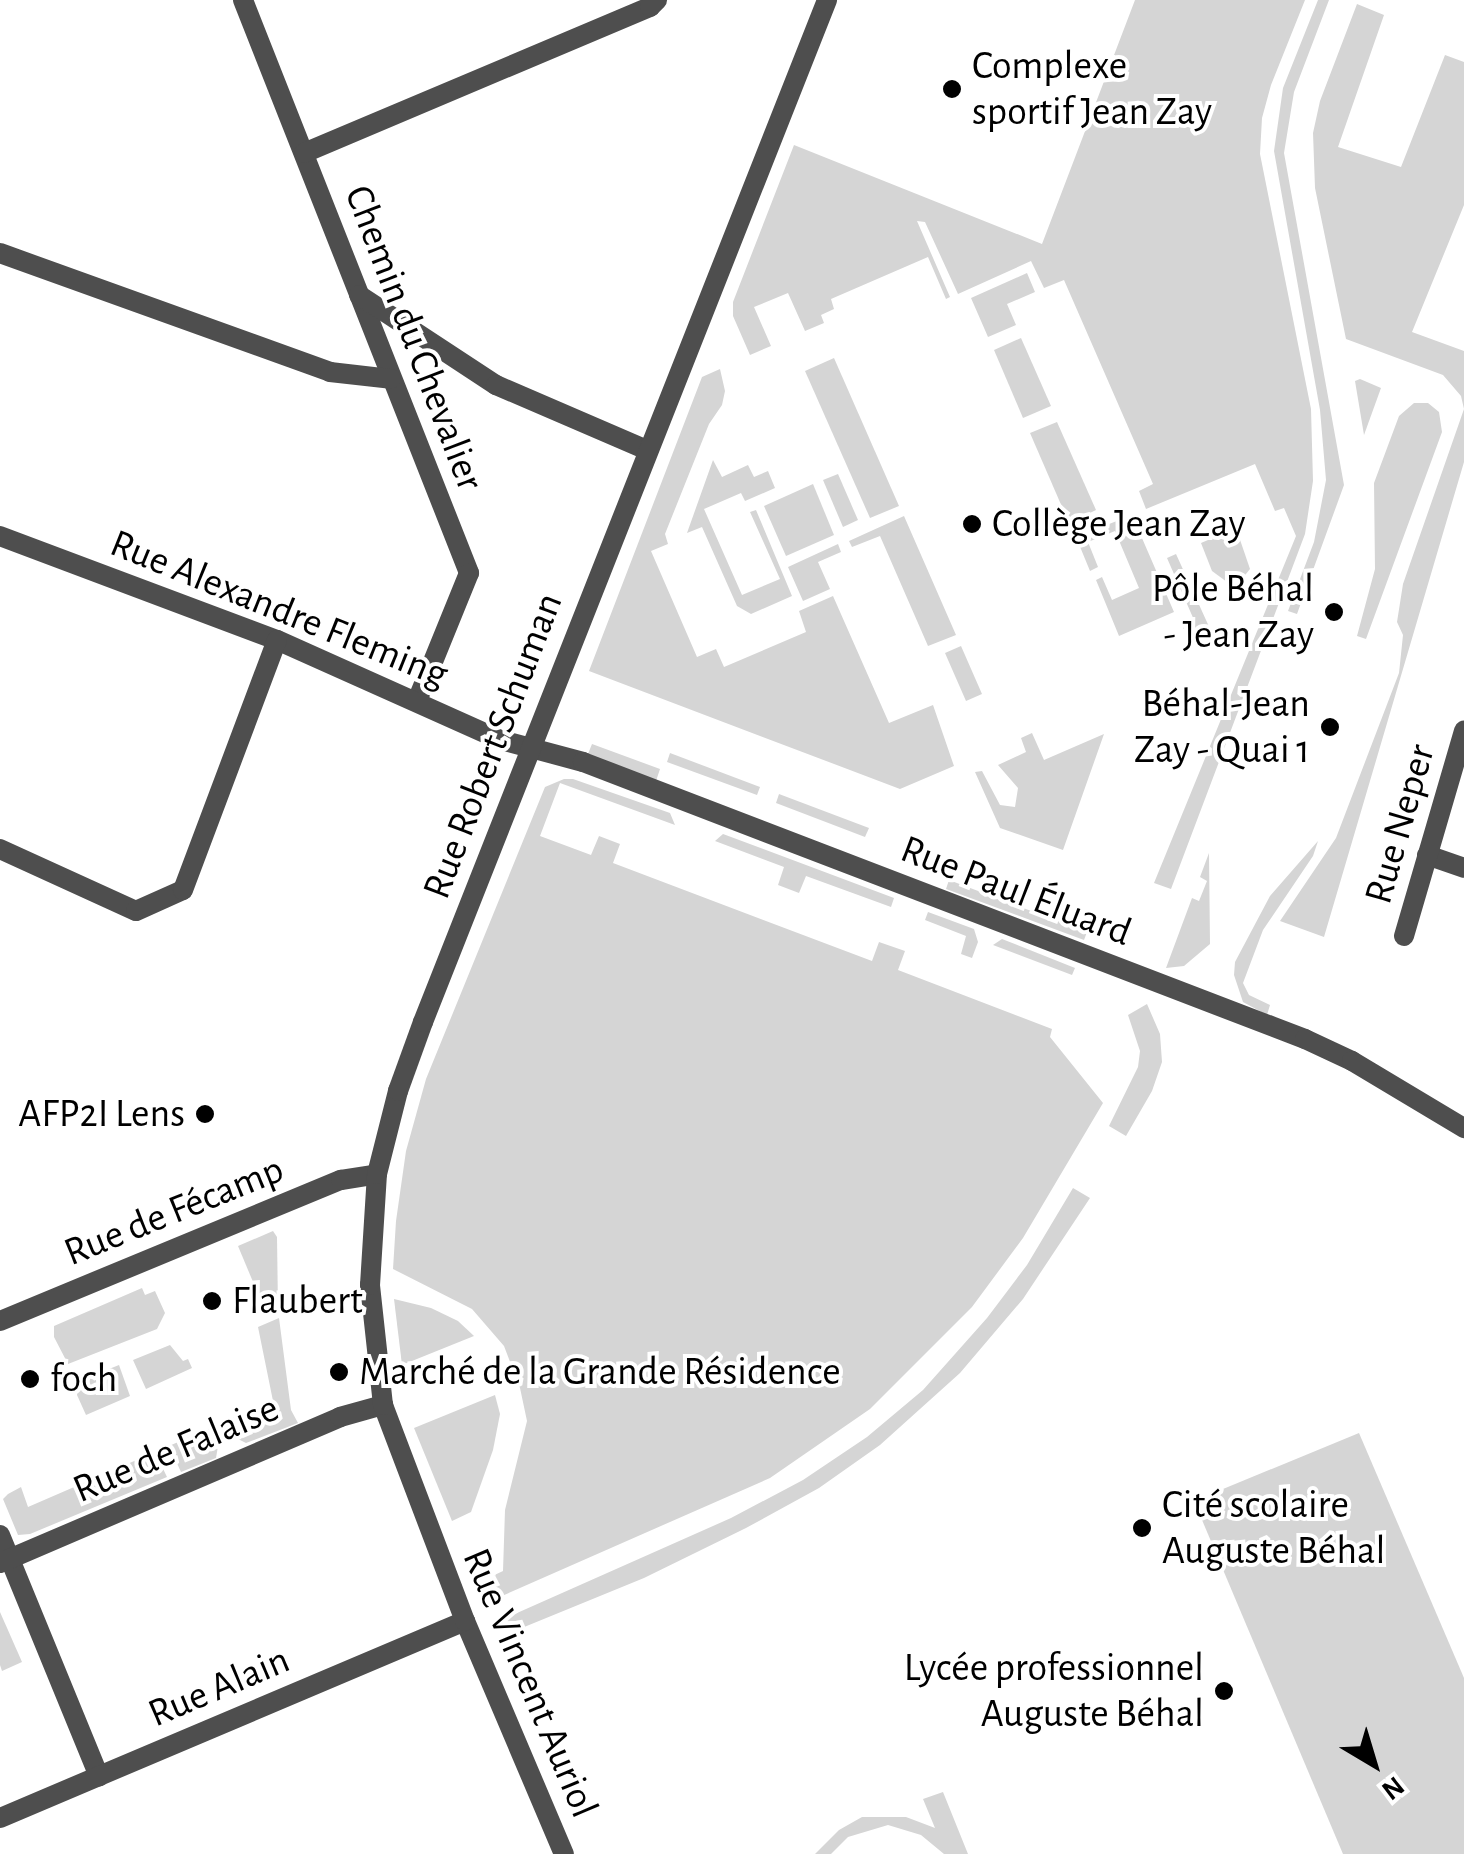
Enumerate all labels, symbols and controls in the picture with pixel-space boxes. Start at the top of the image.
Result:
place label: Complexe sportif Jean Zay [972,42,1212,136]
marker: Complexe sportif Jean Zay [941,78,963,100]
street label: Chemin du Chevalier [334,179,494,497]
place label: Collège Jean Zay [992,500,1245,548]
marker: Collège Jean Zay [961,513,983,535]
street label: Rue Alexandre Fleming [103,519,455,699]
place label: Pôle Béhal - Jean Zay [1152,565,1314,659]
street label: Rue Robert Schuman [413,586,573,906]
marker: Pôle Béhal - Jean Zay [1323,601,1345,623]
place label: Béhal-Jean Zay - Quai 1 [1134,680,1310,774]
marker: Béhal-Jean Zay - Quai 1 [1319,716,1341,738]
street label: Rue Neper [1354,739,1446,909]
street label: Rue Paul Éluard [894,825,1138,957]
place label: AFP2I Lens [18,1090,185,1138]
marker: AFP2I Lens [194,1103,216,1125]
street label: Rue de Fécamp [57,1145,291,1277]
place label: Flaubert [232,1277,363,1325]
marker: Flaubert [201,1290,223,1312]
place label: Marché de la Grande Résidence [359,1348,841,1396]
place label: foch [50,1355,117,1403]
marker: Marché de la Grande Résidence [328,1361,350,1383]
marker: foch [19,1368,41,1390]
street label: Rue de Falaise [66,1384,286,1514]
place label: Cité scolaire Auguste Béhal [1162,1481,1385,1575]
marker: Cité scolaire Auguste Béhal [1131,1517,1153,1539]
street label: Rue Vincent Auriol [452,1541,608,1825]
street label: Rue Alain [141,1636,297,1738]
place label: Lycée professionnel Auguste Béhal [904,1644,1204,1738]
marker: Lycée professionnel Auguste Béhal [1213,1680,1235,1702]
north arrow [1324,1714,1424,1814]
text: N [1376,1771,1409,1805]

